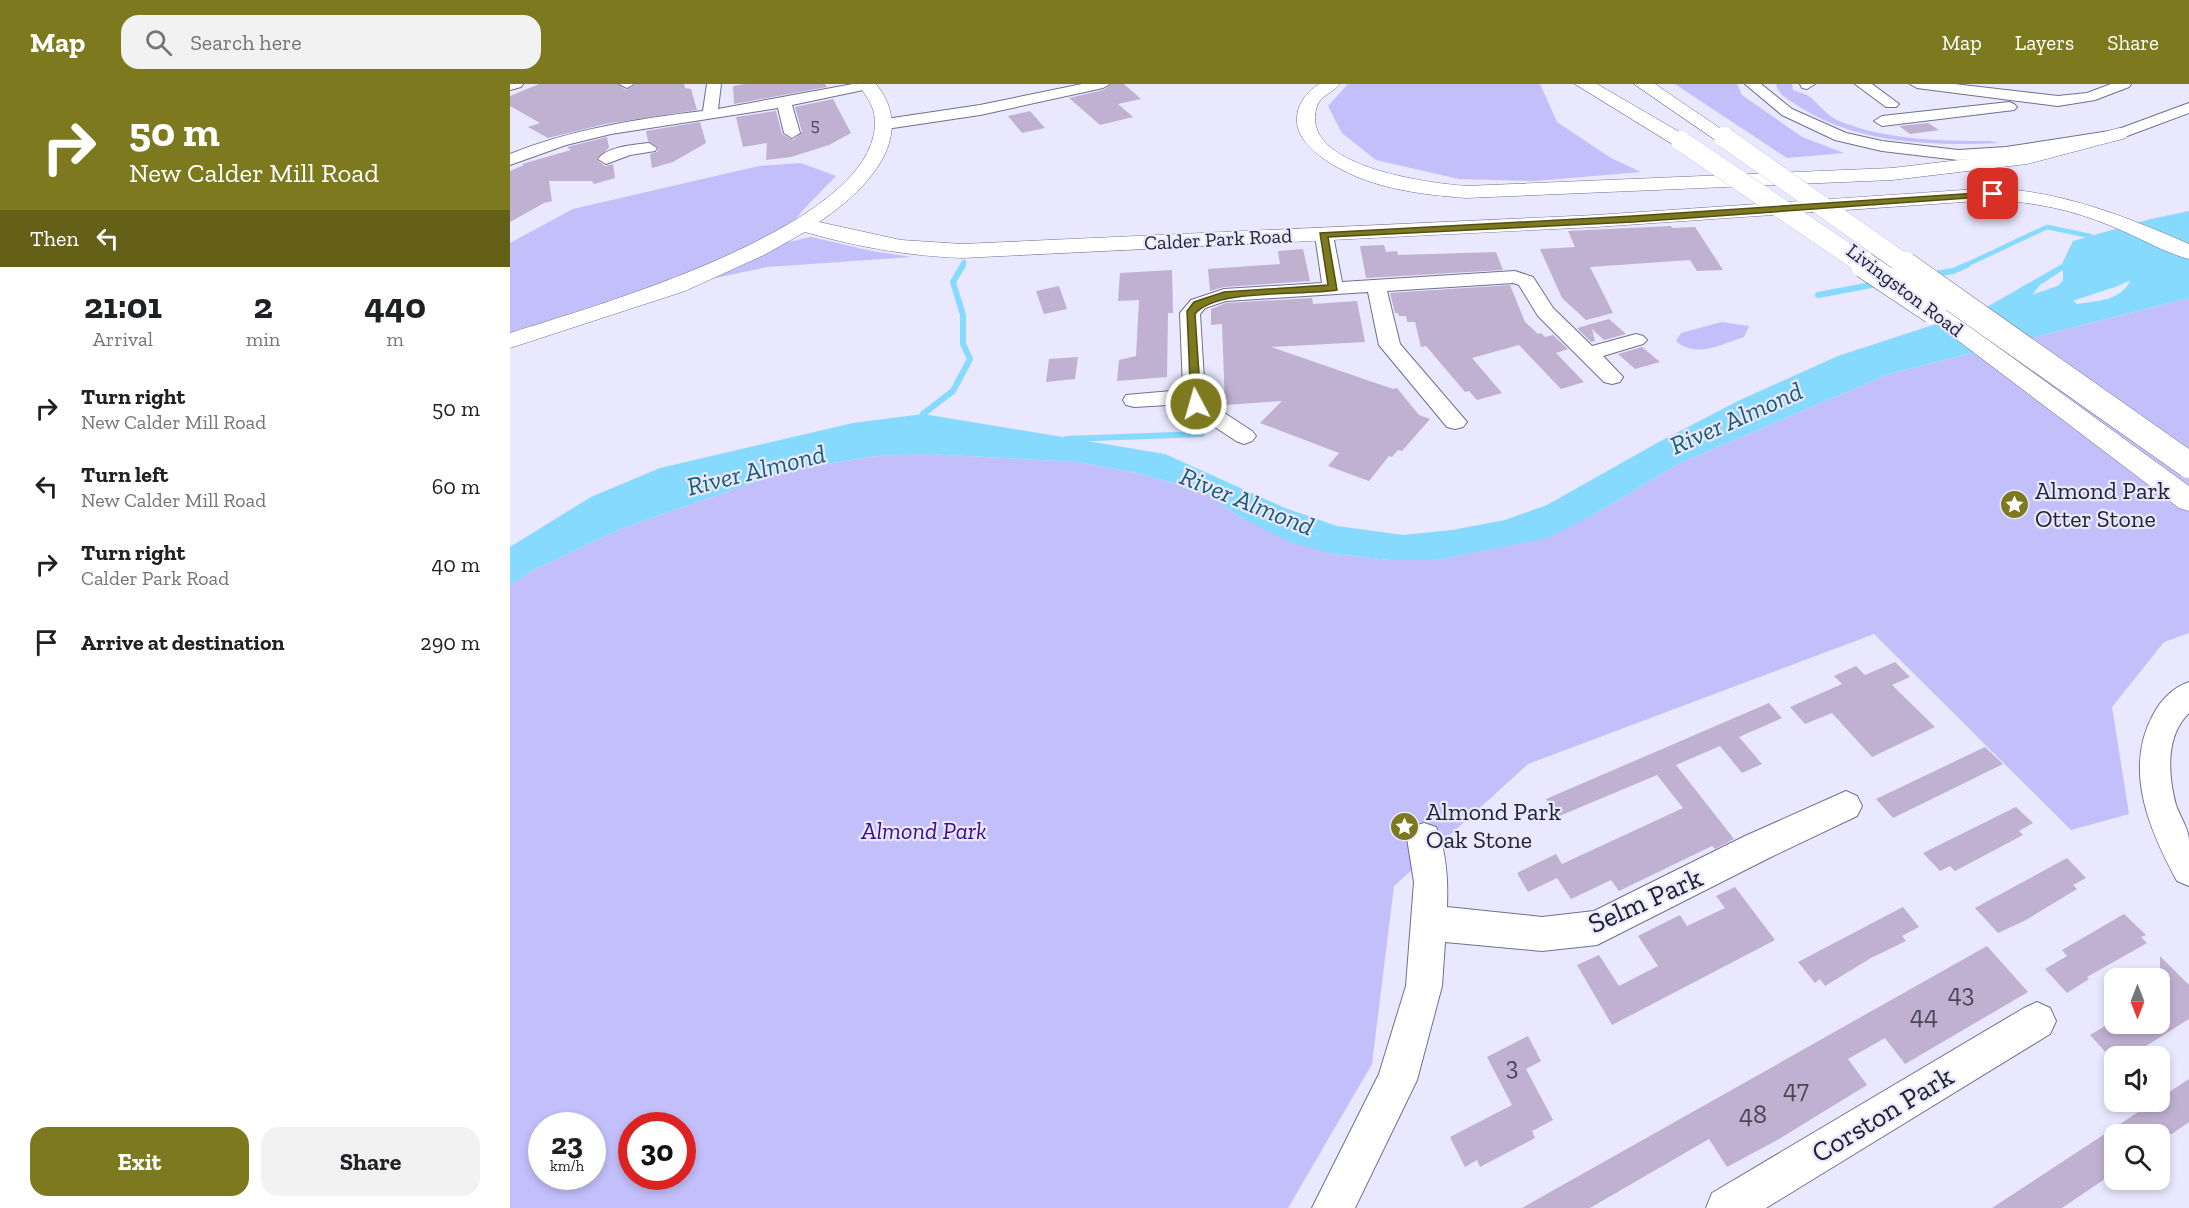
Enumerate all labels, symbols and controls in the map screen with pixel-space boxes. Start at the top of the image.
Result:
search box [121,15,541,69]
text: Map [30,26,85,59]
icon: search [142,26,175,59]
text: Search here [190,29,302,56]
text: Map [1942,30,1982,55]
text: Layers [2015,30,2074,55]
text: Share [2107,30,2159,55]
text: 50 m [129,106,220,157]
icon: right [30,108,108,186]
house number: 5 [810,114,820,136]
text: New Calder Mill Road [129,157,379,189]
pin [1967,168,2018,219]
icon: arrive [1976,177,2009,210]
icon: left [91,222,124,255]
street label: Calder Park Road [1143,223,1293,255]
text: Then [30,225,79,252]
street label: Livingston Road [1842,238,1968,342]
text: 21:01 [84,284,162,327]
text: 2 [253,284,273,327]
text: 440 [364,284,426,327]
text: Arrival [93,327,153,351]
text: min [246,327,280,351]
text: m [386,327,404,351]
position arrow [1164,372,1228,436]
water label: River Almond [1665,375,1807,461]
text: Turn right [81,383,185,410]
icon: right [30,392,63,425]
text: 50 m [432,395,480,422]
text: New Calder Mill Road [81,410,266,434]
water label: River Almond [683,437,829,503]
water label: River Almond [1175,460,1319,542]
text: Turn left [81,461,168,488]
icon: left [30,470,63,503]
text: 60 m [432,473,480,500]
place label: Almond Park Otter Stone [2035,476,2170,533]
text: New Calder Mill Road [81,488,266,512]
place icon: Almond Park Otter Stone [1998,489,2030,521]
text: Turn right [81,539,185,566]
icon: right [30,548,63,581]
text: 40 m [431,551,480,578]
text: Calder Park Road [81,566,229,590]
icon: arrive [30,626,63,659]
text: Arrive at destination [81,629,284,656]
text: 290 m [420,629,480,656]
place label: Almond Park Oak Stone [1426,797,1561,854]
place icon: Almond Park Oak Stone [1389,810,1421,842]
park label: Almond Park [860,816,987,845]
street label: Selm Park [1583,860,1708,940]
north arrow [2104,968,2170,1034]
map controls [2104,968,2170,1190]
house number: 43 [1948,977,1974,1009]
house number: 44 [1910,999,1938,1031]
button: sound [2104,1046,2170,1112]
house number: 3 [1506,1050,1518,1082]
street label: Corston Park [1806,1059,1959,1170]
house number: 47 [1783,1073,1809,1105]
house number: 48 [1739,1098,1767,1130]
speed limit sign: 30 [618,1112,696,1190]
button: search [2104,1124,2170,1190]
text: 23 [551,1126,583,1162]
button: Exit [30,1127,249,1196]
button: Share [261,1127,480,1196]
text: km/h [550,1157,584,1175]

